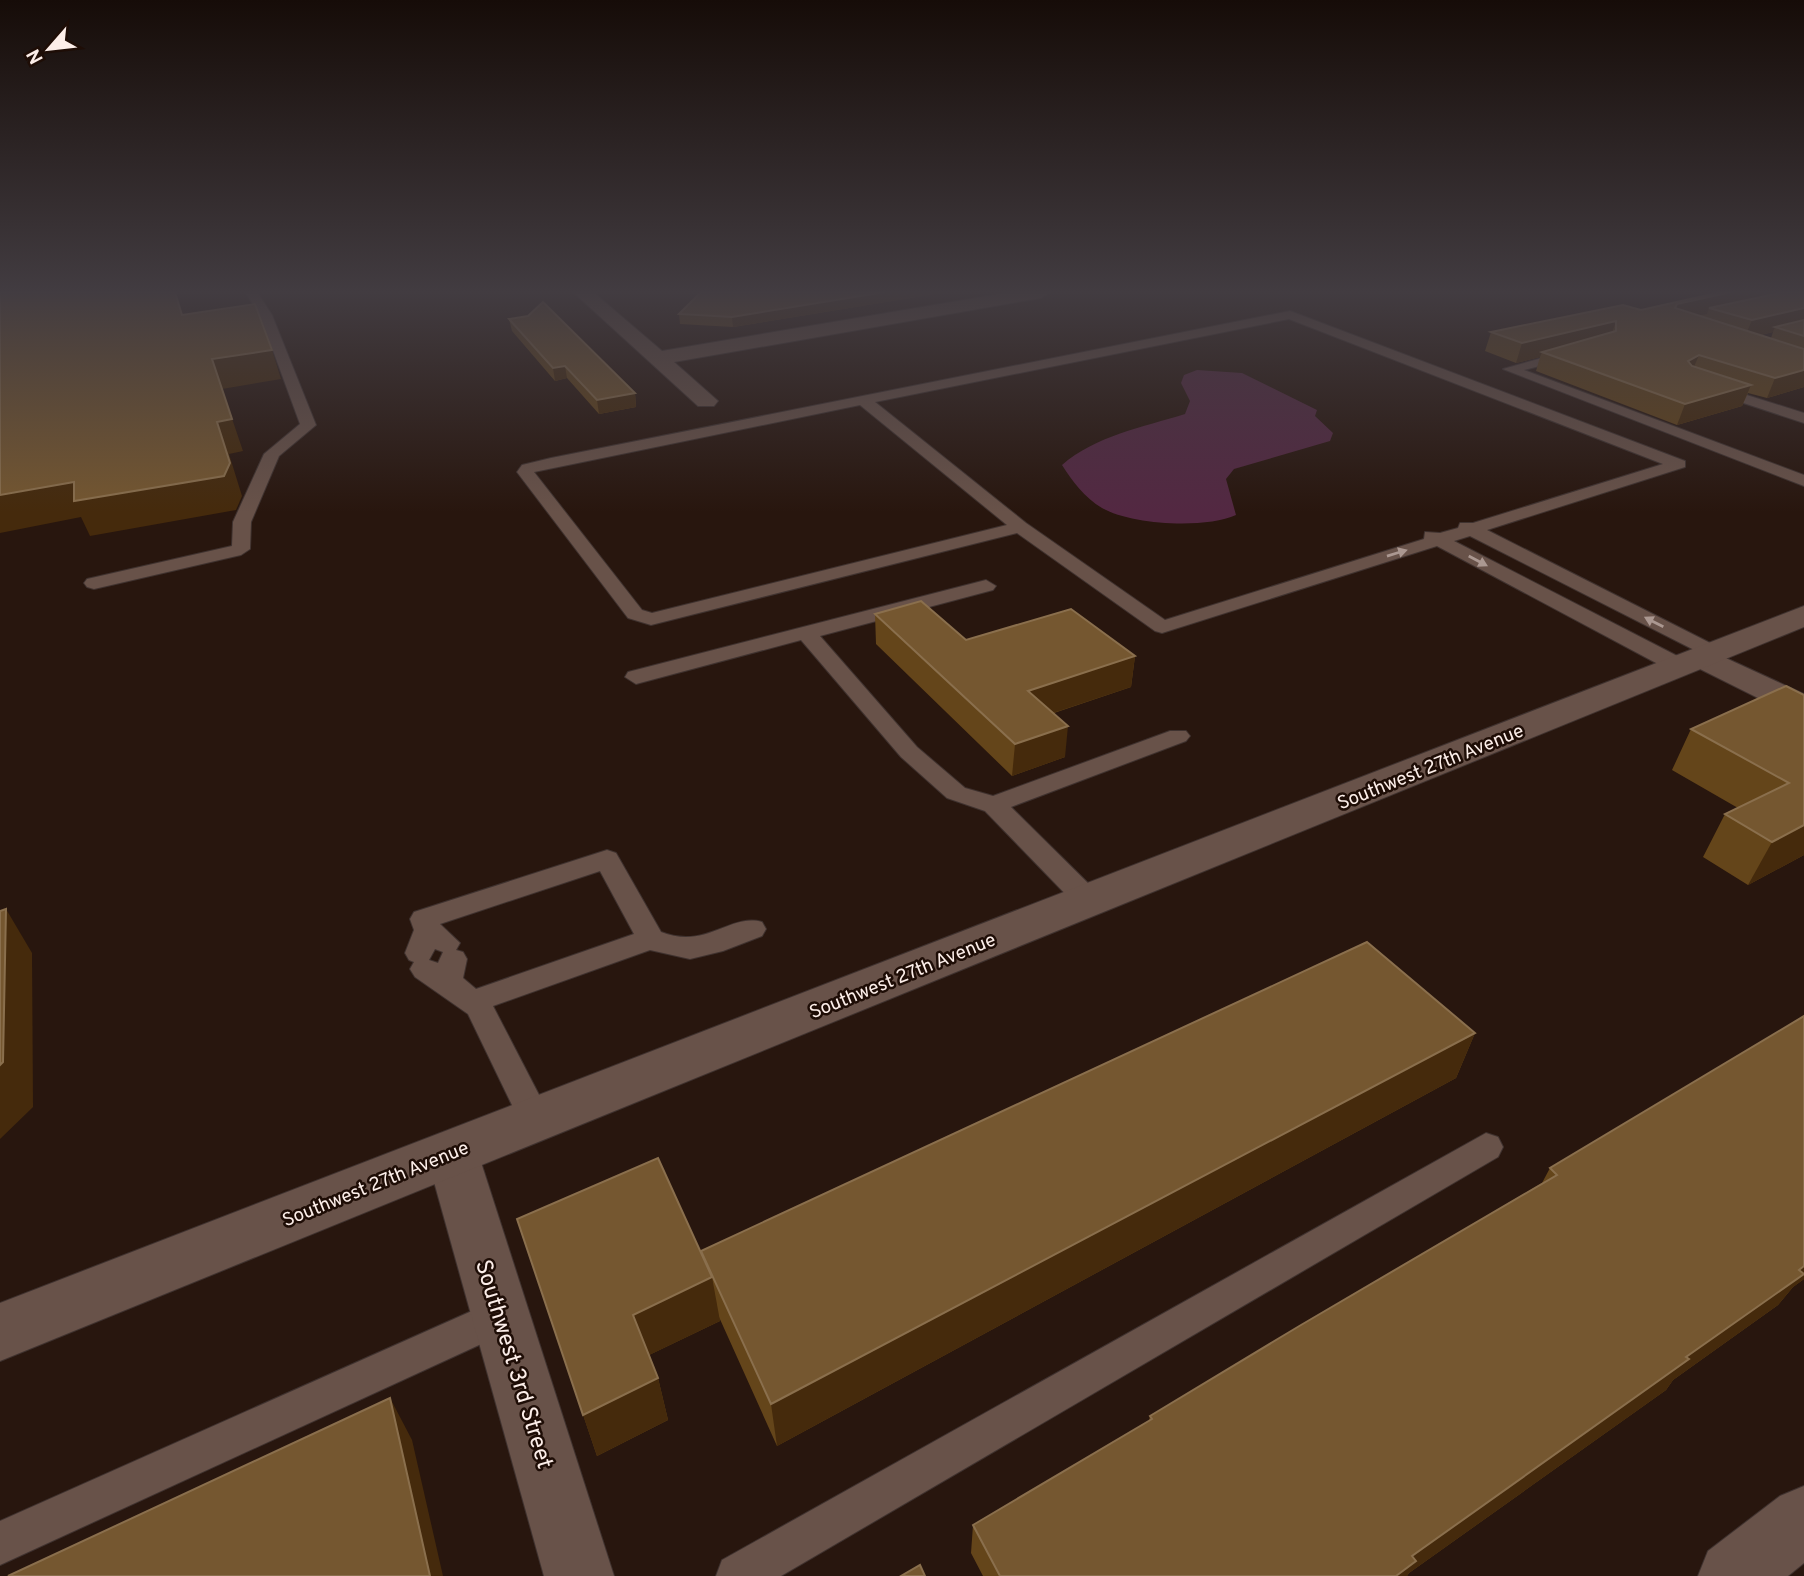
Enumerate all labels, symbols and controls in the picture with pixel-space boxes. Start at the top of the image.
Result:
north arrow [14,14,84,84]
text: N [22,44,50,68]
one-way arrow [1386,547,1407,557]
one-way arrow [1468,555,1488,566]
one-way arrow [1644,617,1664,629]
street label: Southwest 27th Avenue [1334,719,1527,816]
street label: Southwest 27th Avenue [806,928,999,1025]
street label: Southwest 27th Avenue [279,1136,472,1233]
street label: Southwest 3rd Street [467,1257,558,1473]

